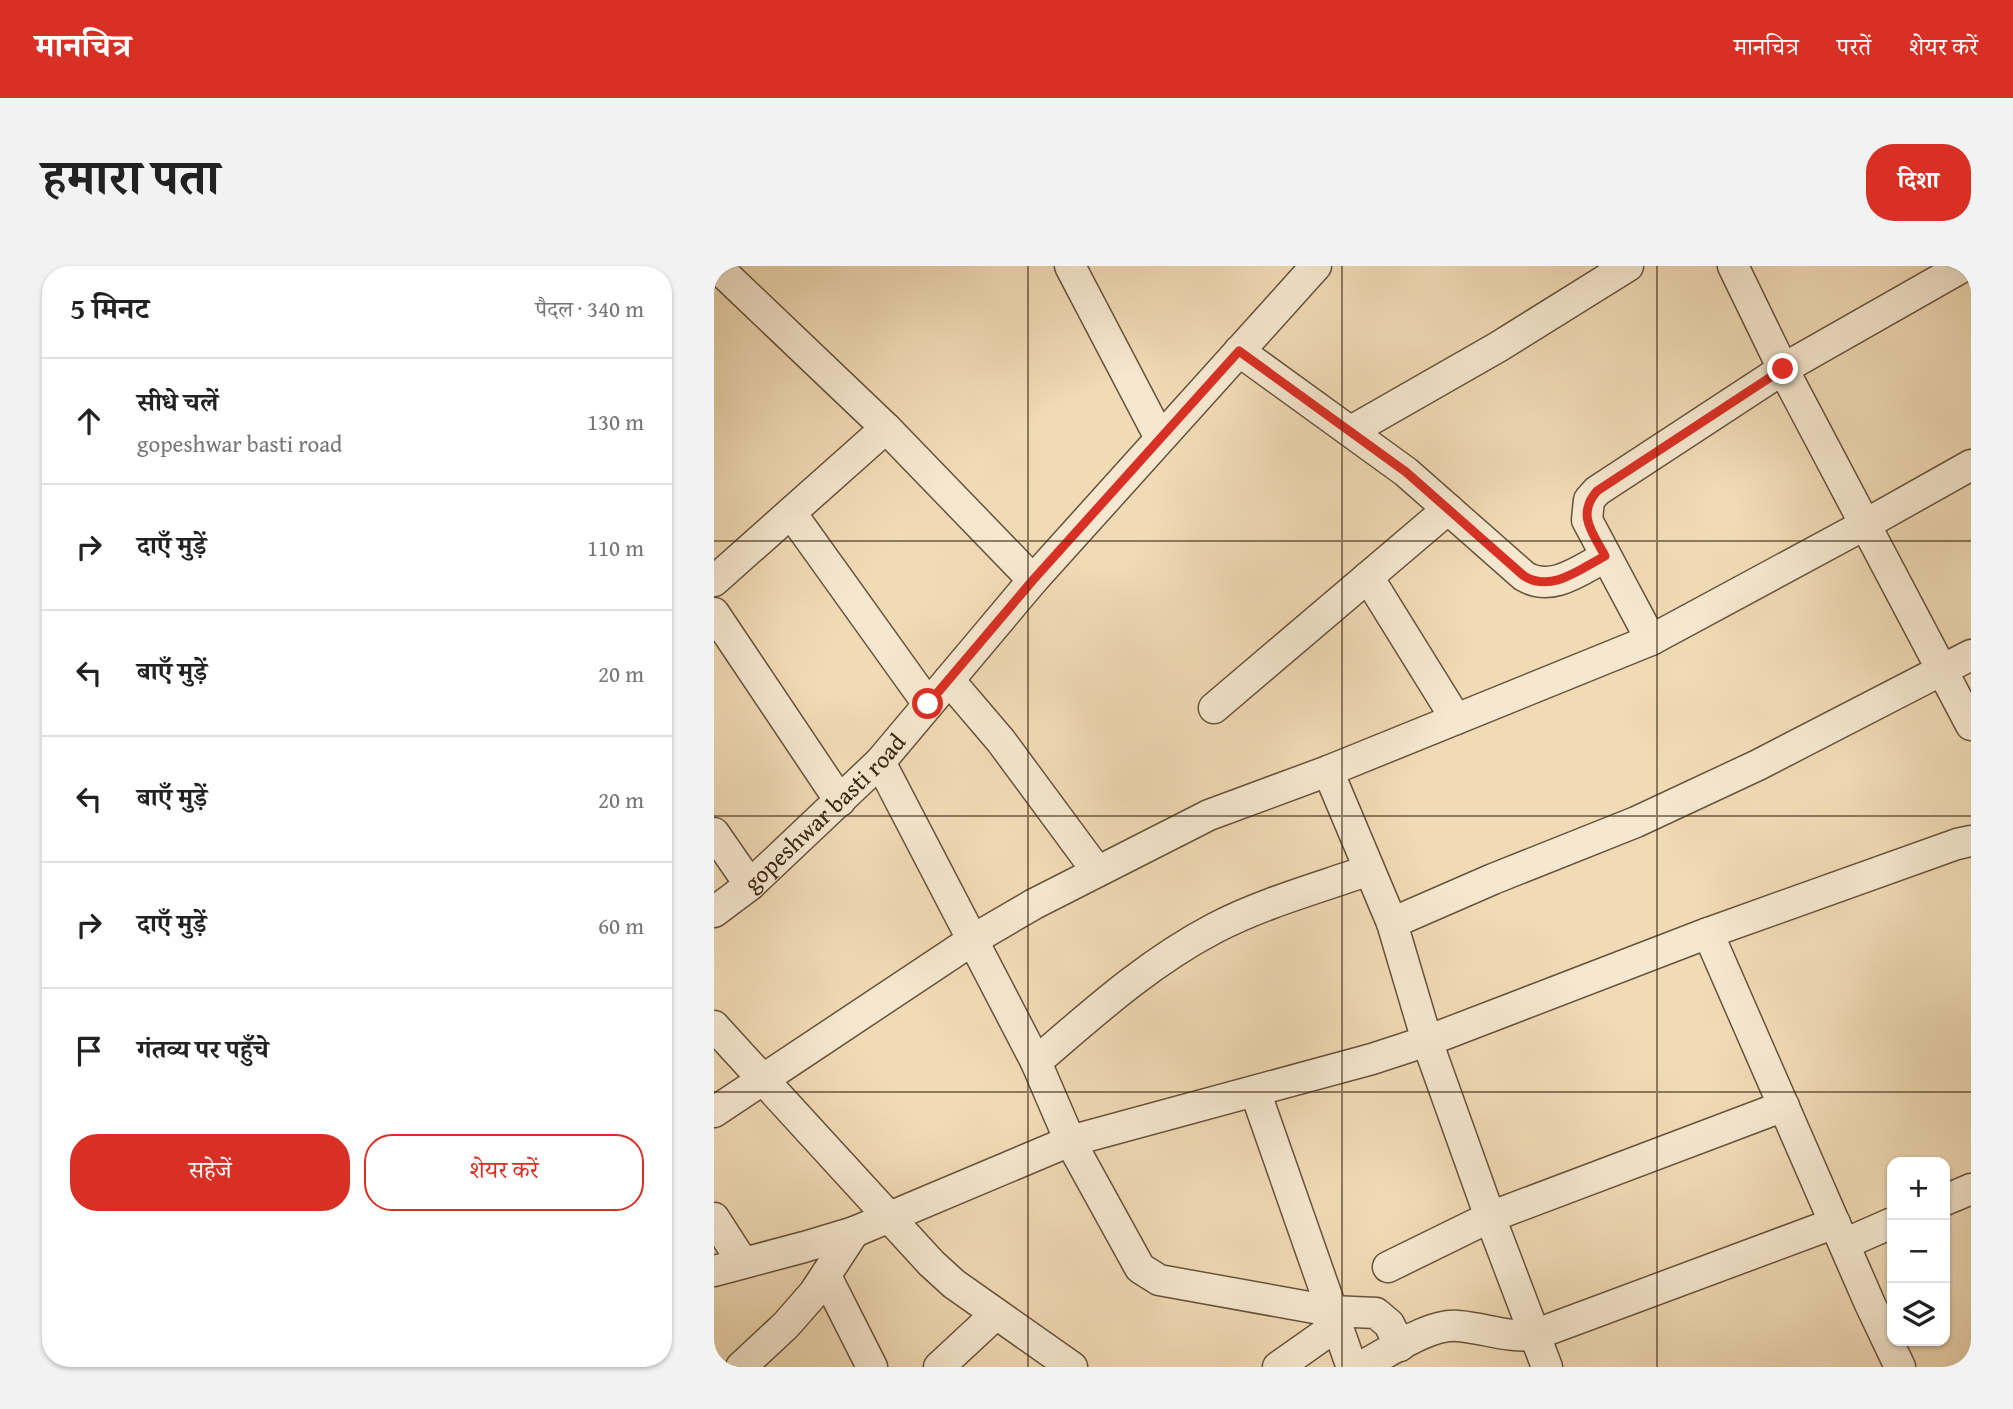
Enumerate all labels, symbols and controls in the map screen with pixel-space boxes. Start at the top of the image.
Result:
text: मानचित्र [35,21,131,69]
text: मानचित्र [1734,29,1799,64]
text: परतें [1837,29,1871,64]
text: शेयर करें [1909,29,1978,64]
text: हमारा पता [42,140,220,212]
button: दिशा [1866,144,1971,221]
text: 5 मिनट [70,286,149,330]
text: पैदल · 340 m [535,292,644,325]
route end [1767,353,1798,384]
text: सीधे चलें [137,382,218,421]
icon: ahead [70,402,108,440]
text: 130 m [587,405,644,438]
text: gopeshwar basti road [137,427,342,460]
text: दाएँ मुड़ें [137,525,206,564]
icon: right [70,528,108,566]
text: 110 m [587,531,644,564]
text: बाएँ मुड़ें [137,651,207,690]
icon: left [70,654,108,692]
text: 20 m [598,657,644,690]
route start [912,688,943,719]
street label: gopeshwar basti road [735,726,914,900]
text: बाएँ मुड़ें [137,777,207,816]
icon: left [70,780,108,818]
text: 20 m [598,783,644,816]
text: दाएँ मुड़ें [137,903,206,942]
icon: right [70,906,108,944]
text: 60 m [598,909,644,942]
text: गंतव्य पर पहुँचे [137,1029,269,1068]
icon: arrive [70,1032,108,1070]
button: सहेजें [70,1134,350,1211]
button: शेयर करें [364,1134,644,1211]
map controls [1887,1157,1950,1346]
button: + [1887,1157,1950,1220]
button: − [1887,1220,1950,1283]
button: layers [1887,1283,1950,1346]

